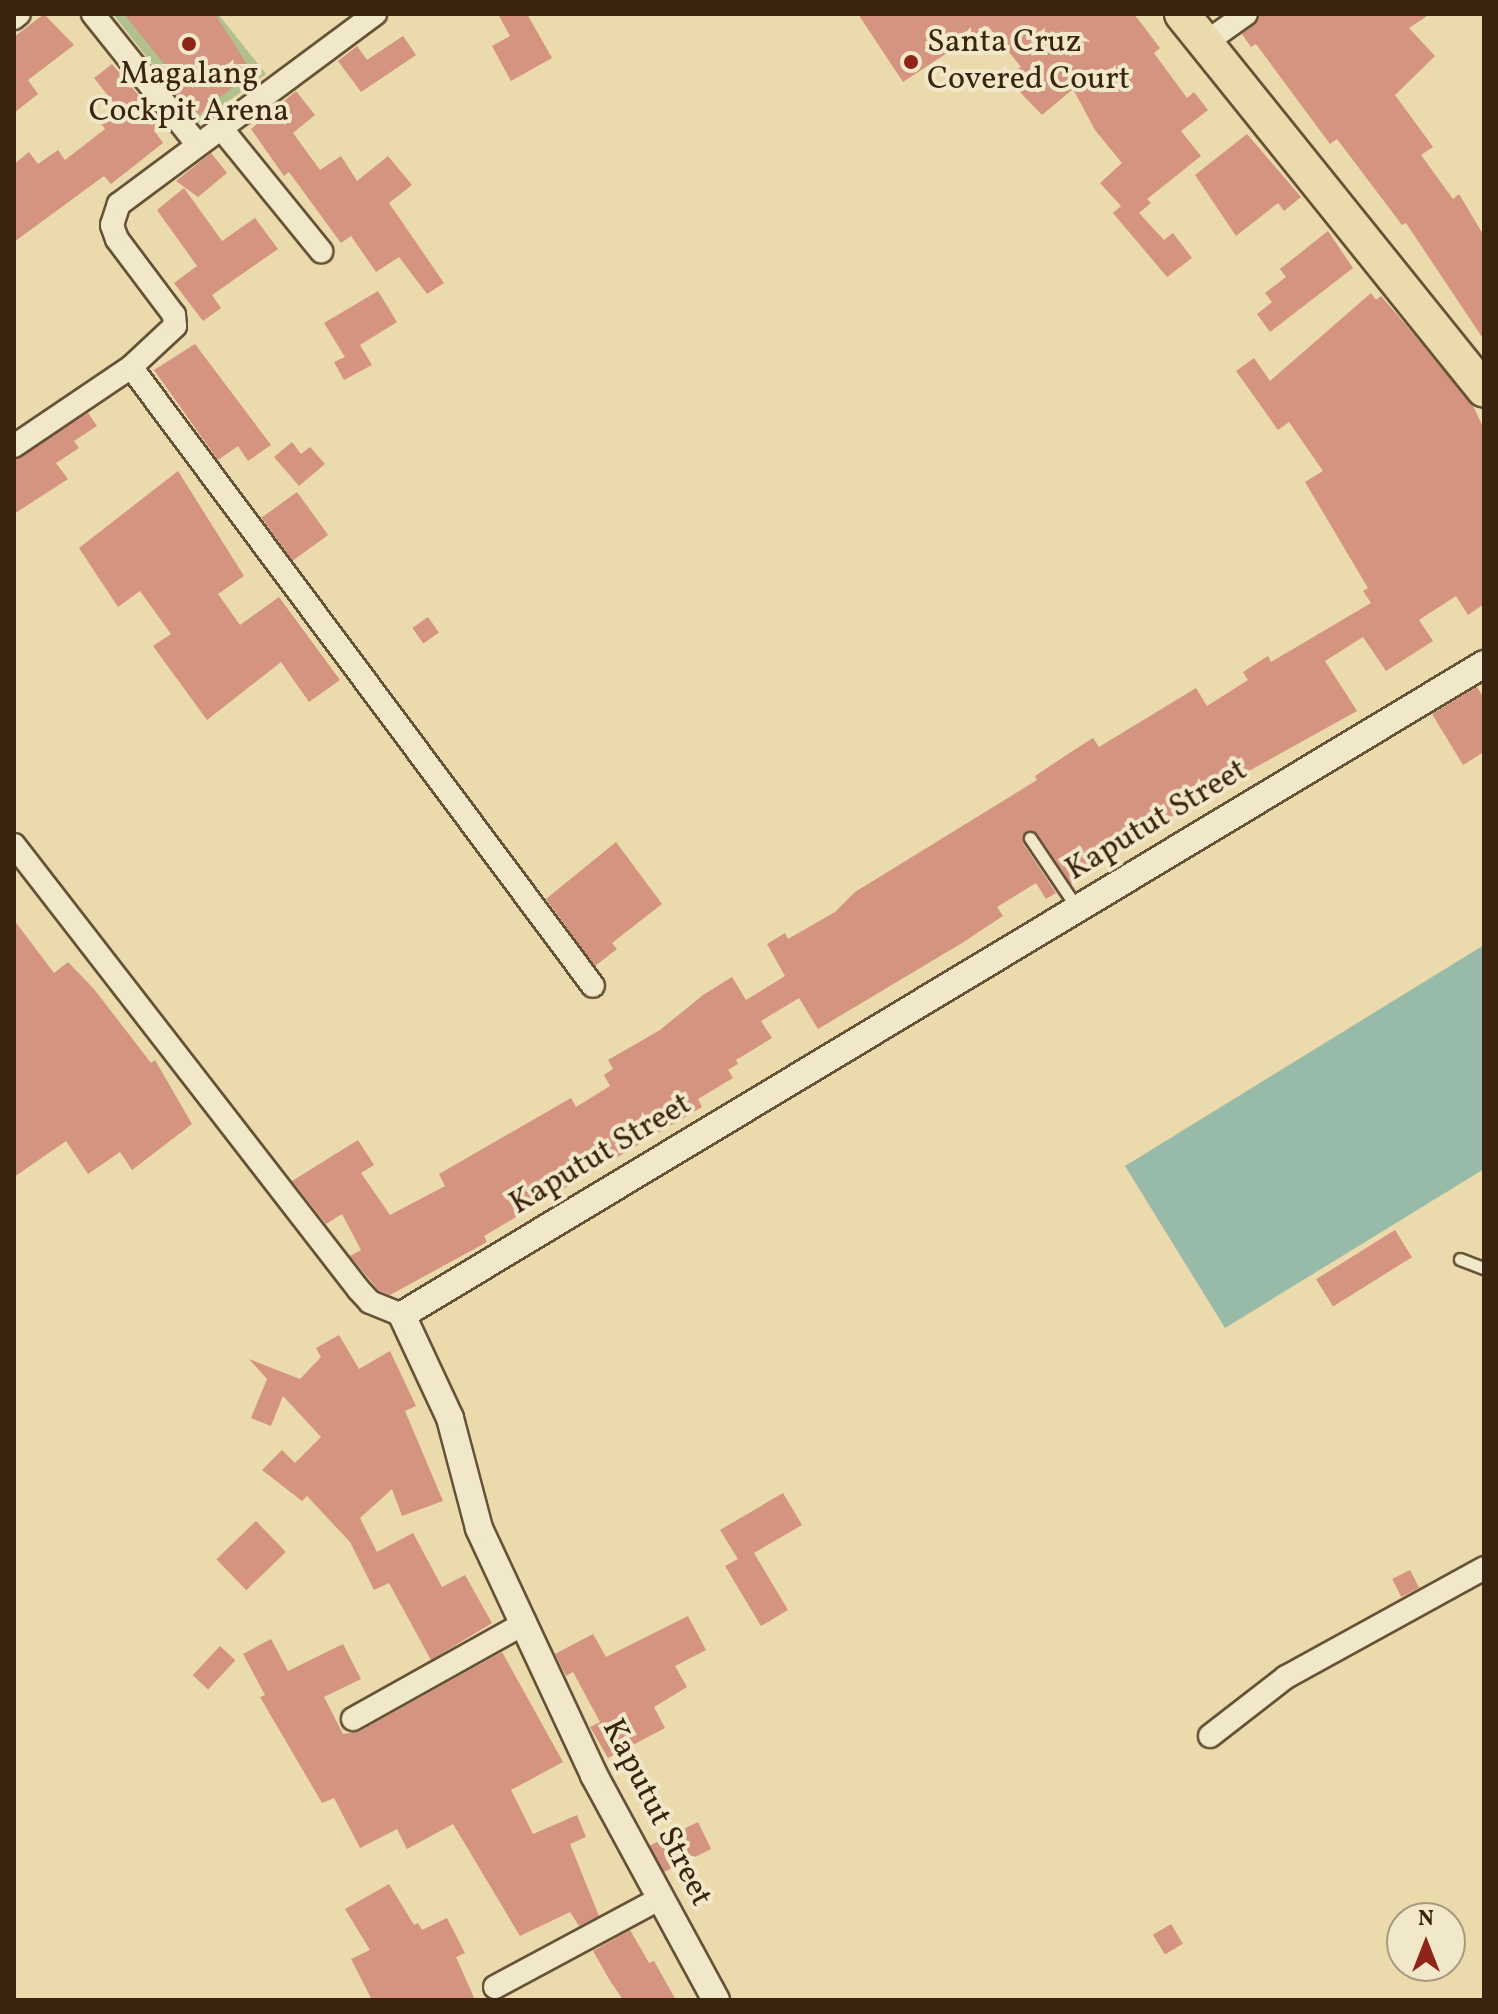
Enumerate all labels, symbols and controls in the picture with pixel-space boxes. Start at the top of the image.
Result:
place label: Santa Cruz Covered Court [927,25,1130,100]
marker: Magalang Cockpit Arena [180,35,198,53]
marker: Santa Cruz Covered Court [902,53,920,71]
place label: Magalang Cockpit Arena [89,57,289,132]
street label: Kaputut Street [1059,752,1255,890]
street label: Kaputut Street [503,1086,699,1224]
street label: Kaputut Street [592,1713,720,1913]
north arrow [1386,1902,1466,1982]
text: N [1418,1904,1434,1935]

